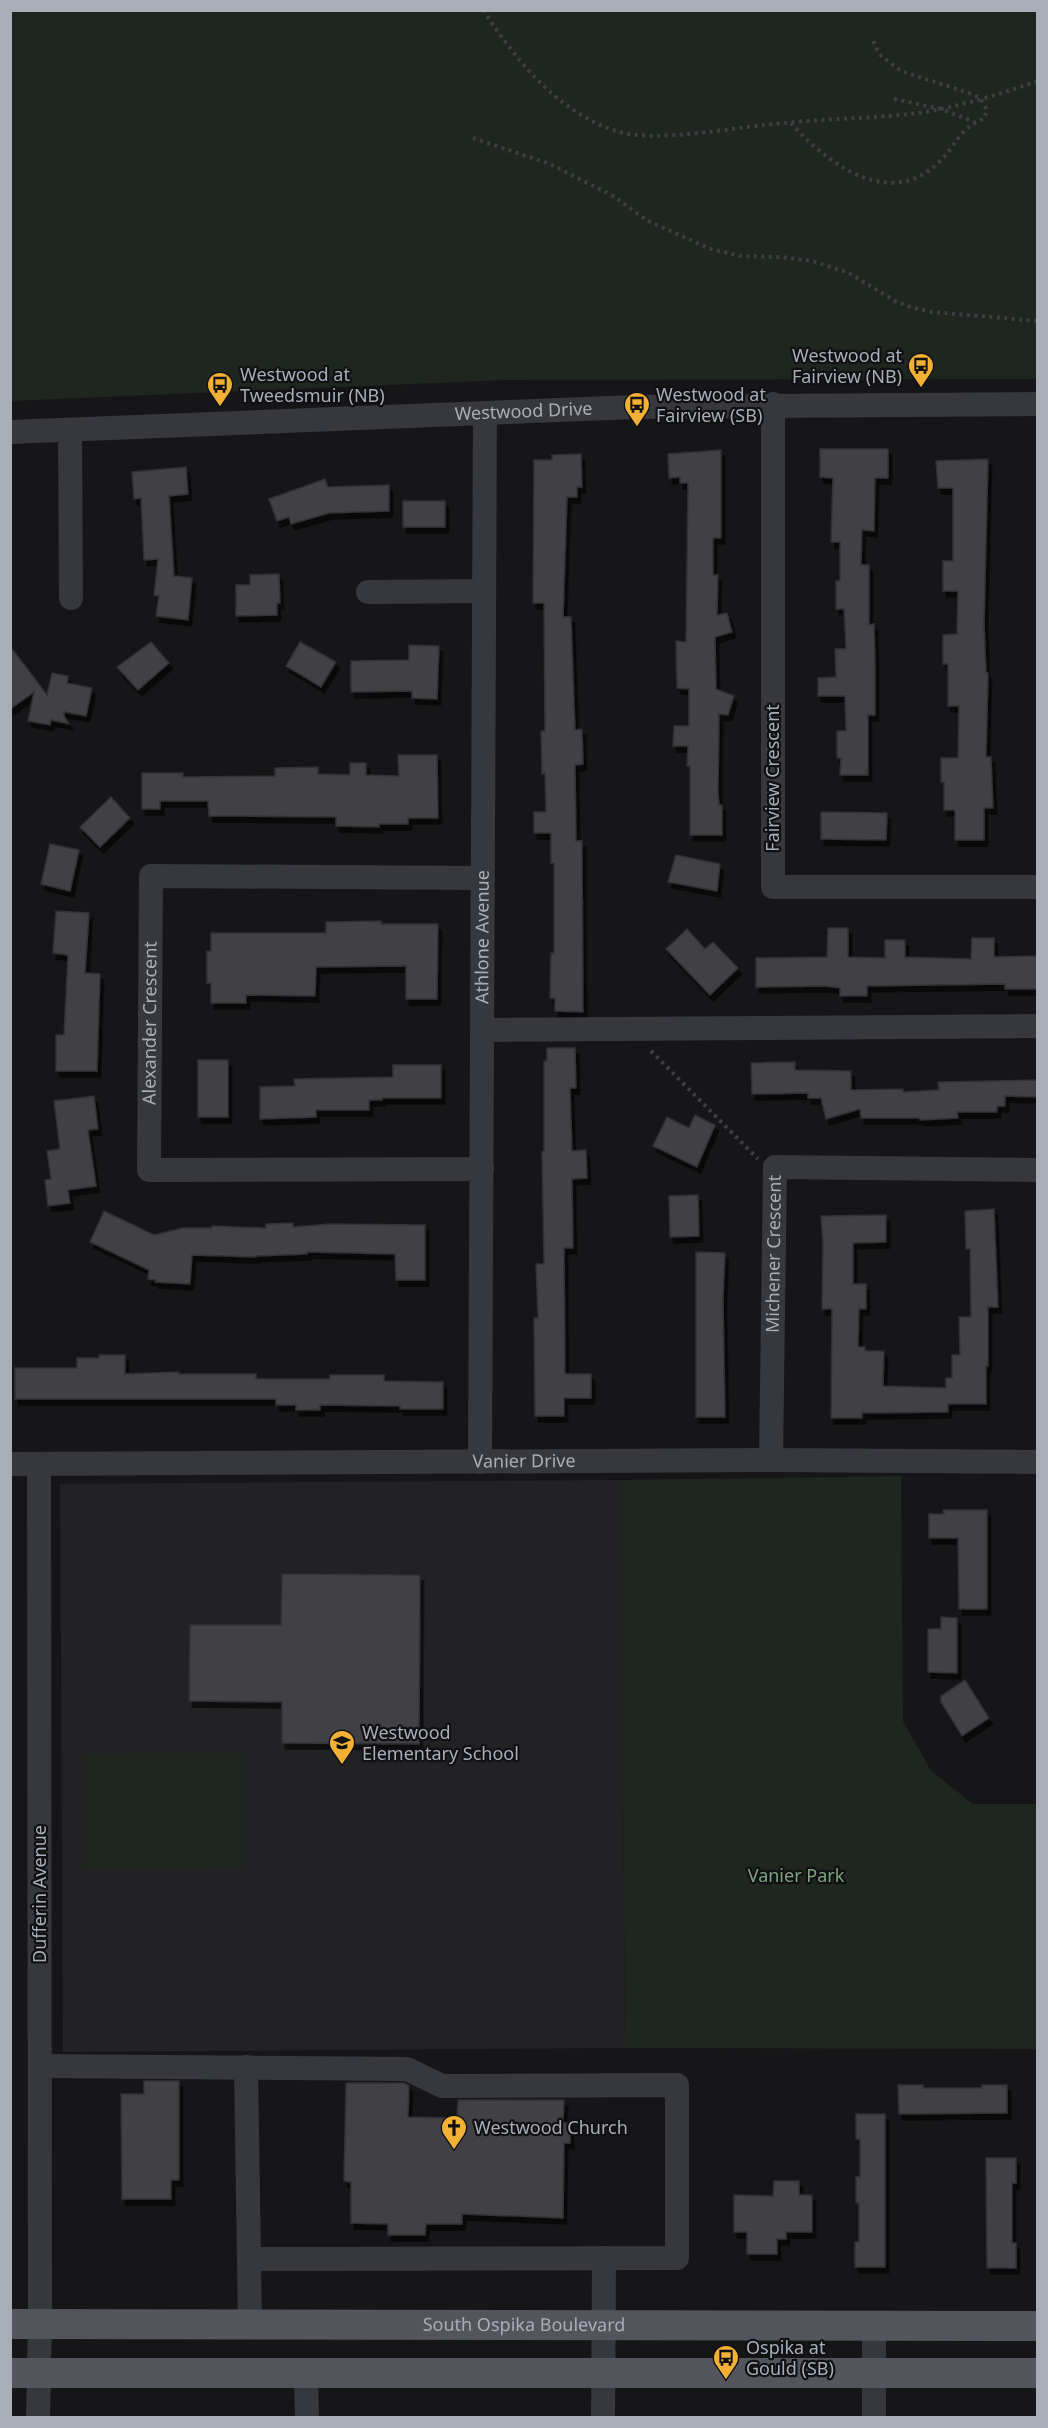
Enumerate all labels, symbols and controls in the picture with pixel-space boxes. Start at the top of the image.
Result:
place label: Westwood at Fairview (NB) [792,343,902,388]
bus stop icon: Westwood at Fairview (NB) [906,351,936,389]
place label: Westwood at Tweedsmuir (NB) [240,362,385,407]
bus stop icon: Westwood at Tweedsmuir (NB) [205,370,235,408]
place label: Westwood at Fairview (SB) [656,382,766,427]
bus stop icon: Westwood at Fairview (SB) [622,390,652,428]
street label: Westwood Drive [454,396,593,425]
street label: Fairview Crescent [760,704,784,852]
street label: Athlone Avenue [469,870,494,1004]
street label: Alexander Crescent [136,941,162,1105]
street label: Michener Crescent [760,1174,786,1333]
street label: Vanier Drive [472,1448,576,1473]
place label: Westwood Elementary School [362,1720,519,1765]
school or university icon: Westwood Elementary School [327,1728,357,1766]
street label: Dufferin Avenue [27,1825,51,1963]
park label: Vanier Park [748,1863,845,1887]
church icon: Westwood Church [439,2113,469,2151]
place label: Westwood Church [474,2115,628,2139]
street label: South Ospika Boulevard [423,2312,625,2336]
place label: Ospika at Gould (SB) [746,2335,834,2380]
bus stop icon: Ospika at Gould (SB) [711,2343,741,2381]

